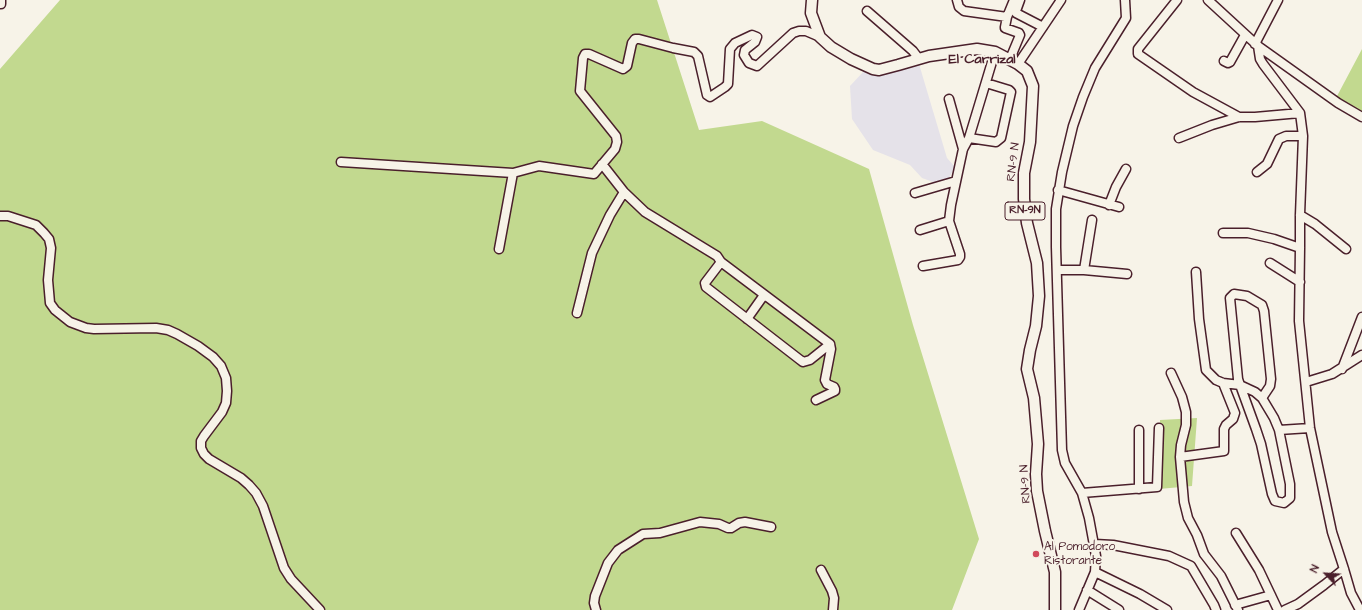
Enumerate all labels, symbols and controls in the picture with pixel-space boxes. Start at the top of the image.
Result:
district label: El Carrizal [949,52,1015,68]
street label: RN-9 N [1004,142,1024,182]
road number: RN-9N [1005,202,1045,220]
street label: RN-9 N [1017,464,1035,504]
place label: Al Pomodoro Ristorante [1044,540,1115,568]
marker: Al Pomodoro Ristorante [1031,549,1041,559]
north arrow [1306,554,1346,594]
text: N [1306,562,1323,575]

